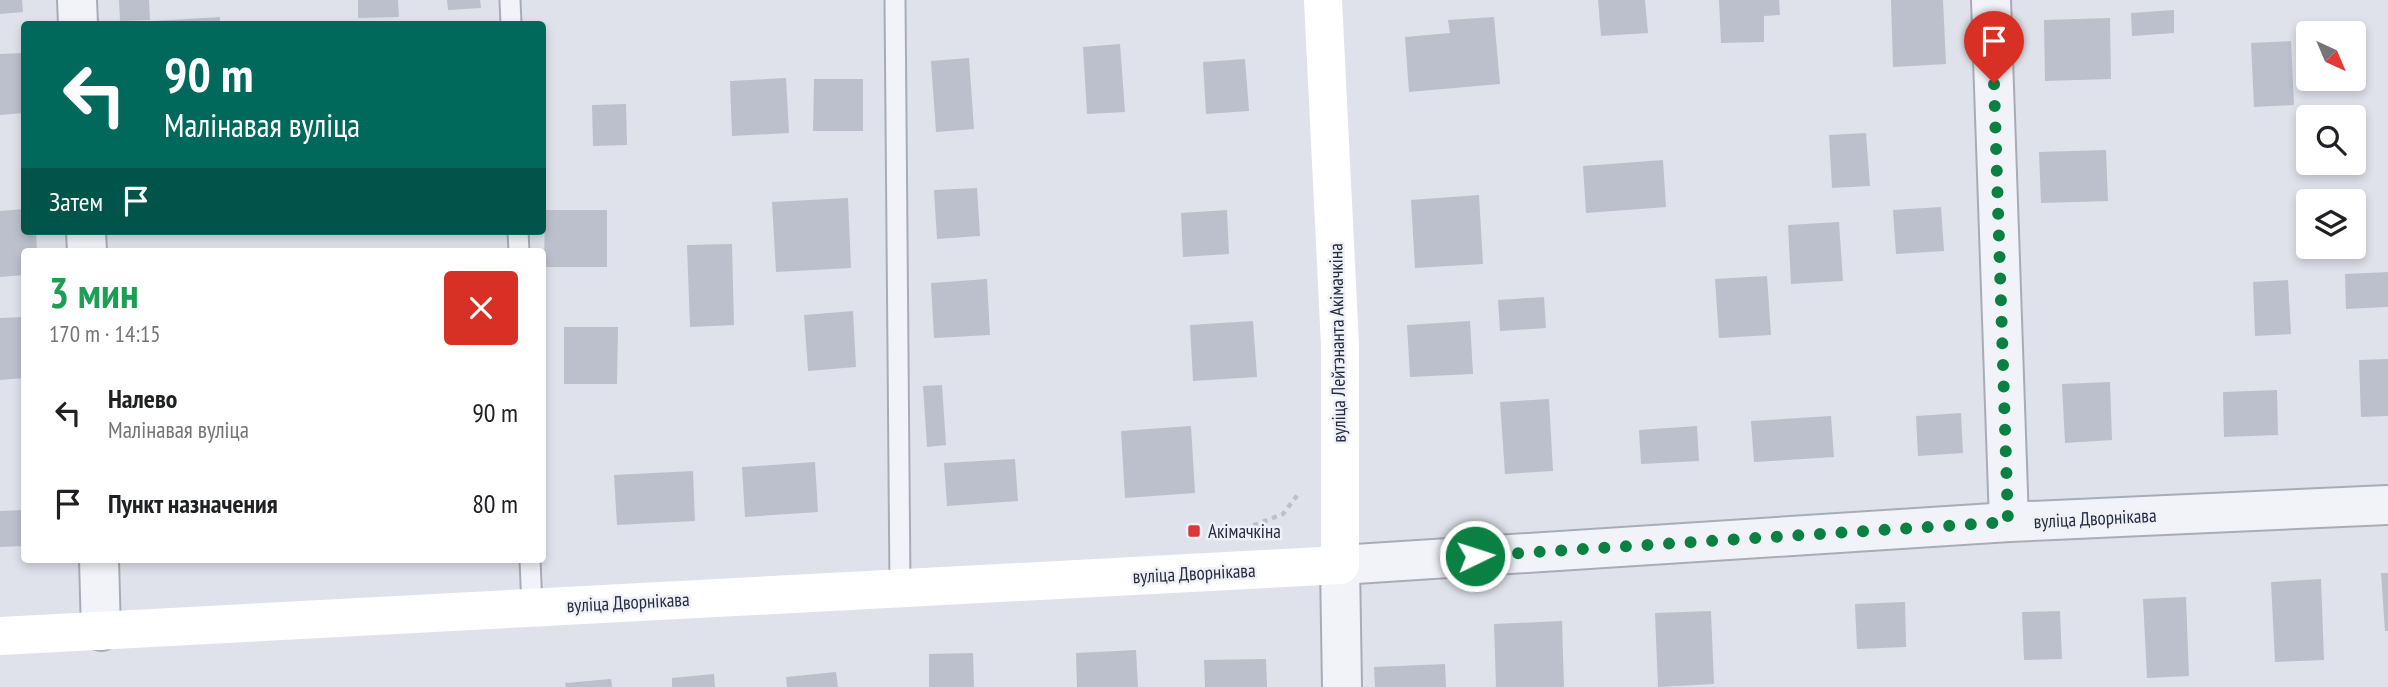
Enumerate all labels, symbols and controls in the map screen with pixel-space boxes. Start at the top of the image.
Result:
pin [1964,11,2024,83]
north arrow [2296,21,2366,91]
map controls [2296,21,2366,259]
icon: arrive [1975,22,2013,60]
text: 90 m [164,42,253,106]
icon: left [49,49,140,140]
text: Малінавая вуліца [164,104,360,146]
button: search [2296,105,2366,175]
icon: arrive [117,182,155,220]
text: Затем [49,185,103,218]
button: layers [2296,189,2366,259]
street label: вуліца Лейтэнанта Акімачкіна [1323,243,1351,443]
text: 3 мин [49,265,139,320]
button: close [444,271,518,345]
text: 170 m · 14:15 [49,319,161,348]
text: Налево [108,382,177,415]
icon: left [49,394,87,432]
text: 90 m [472,396,518,429]
text: Малінавая вуліца [108,415,249,444]
icon: arrive [49,485,87,523]
text: Пункт назначения [108,487,278,520]
text: 80 m [472,487,518,520]
street label: вуліца Дворнікава [2033,503,2157,533]
place label: Акімачкіна [1208,519,1281,543]
position arrow [1438,519,1512,593]
marker: Акімачкіна [1186,523,1202,539]
street label: вуліца Дворнікава [1132,558,1256,588]
street label: вуліца Дворнікава [566,587,690,617]

